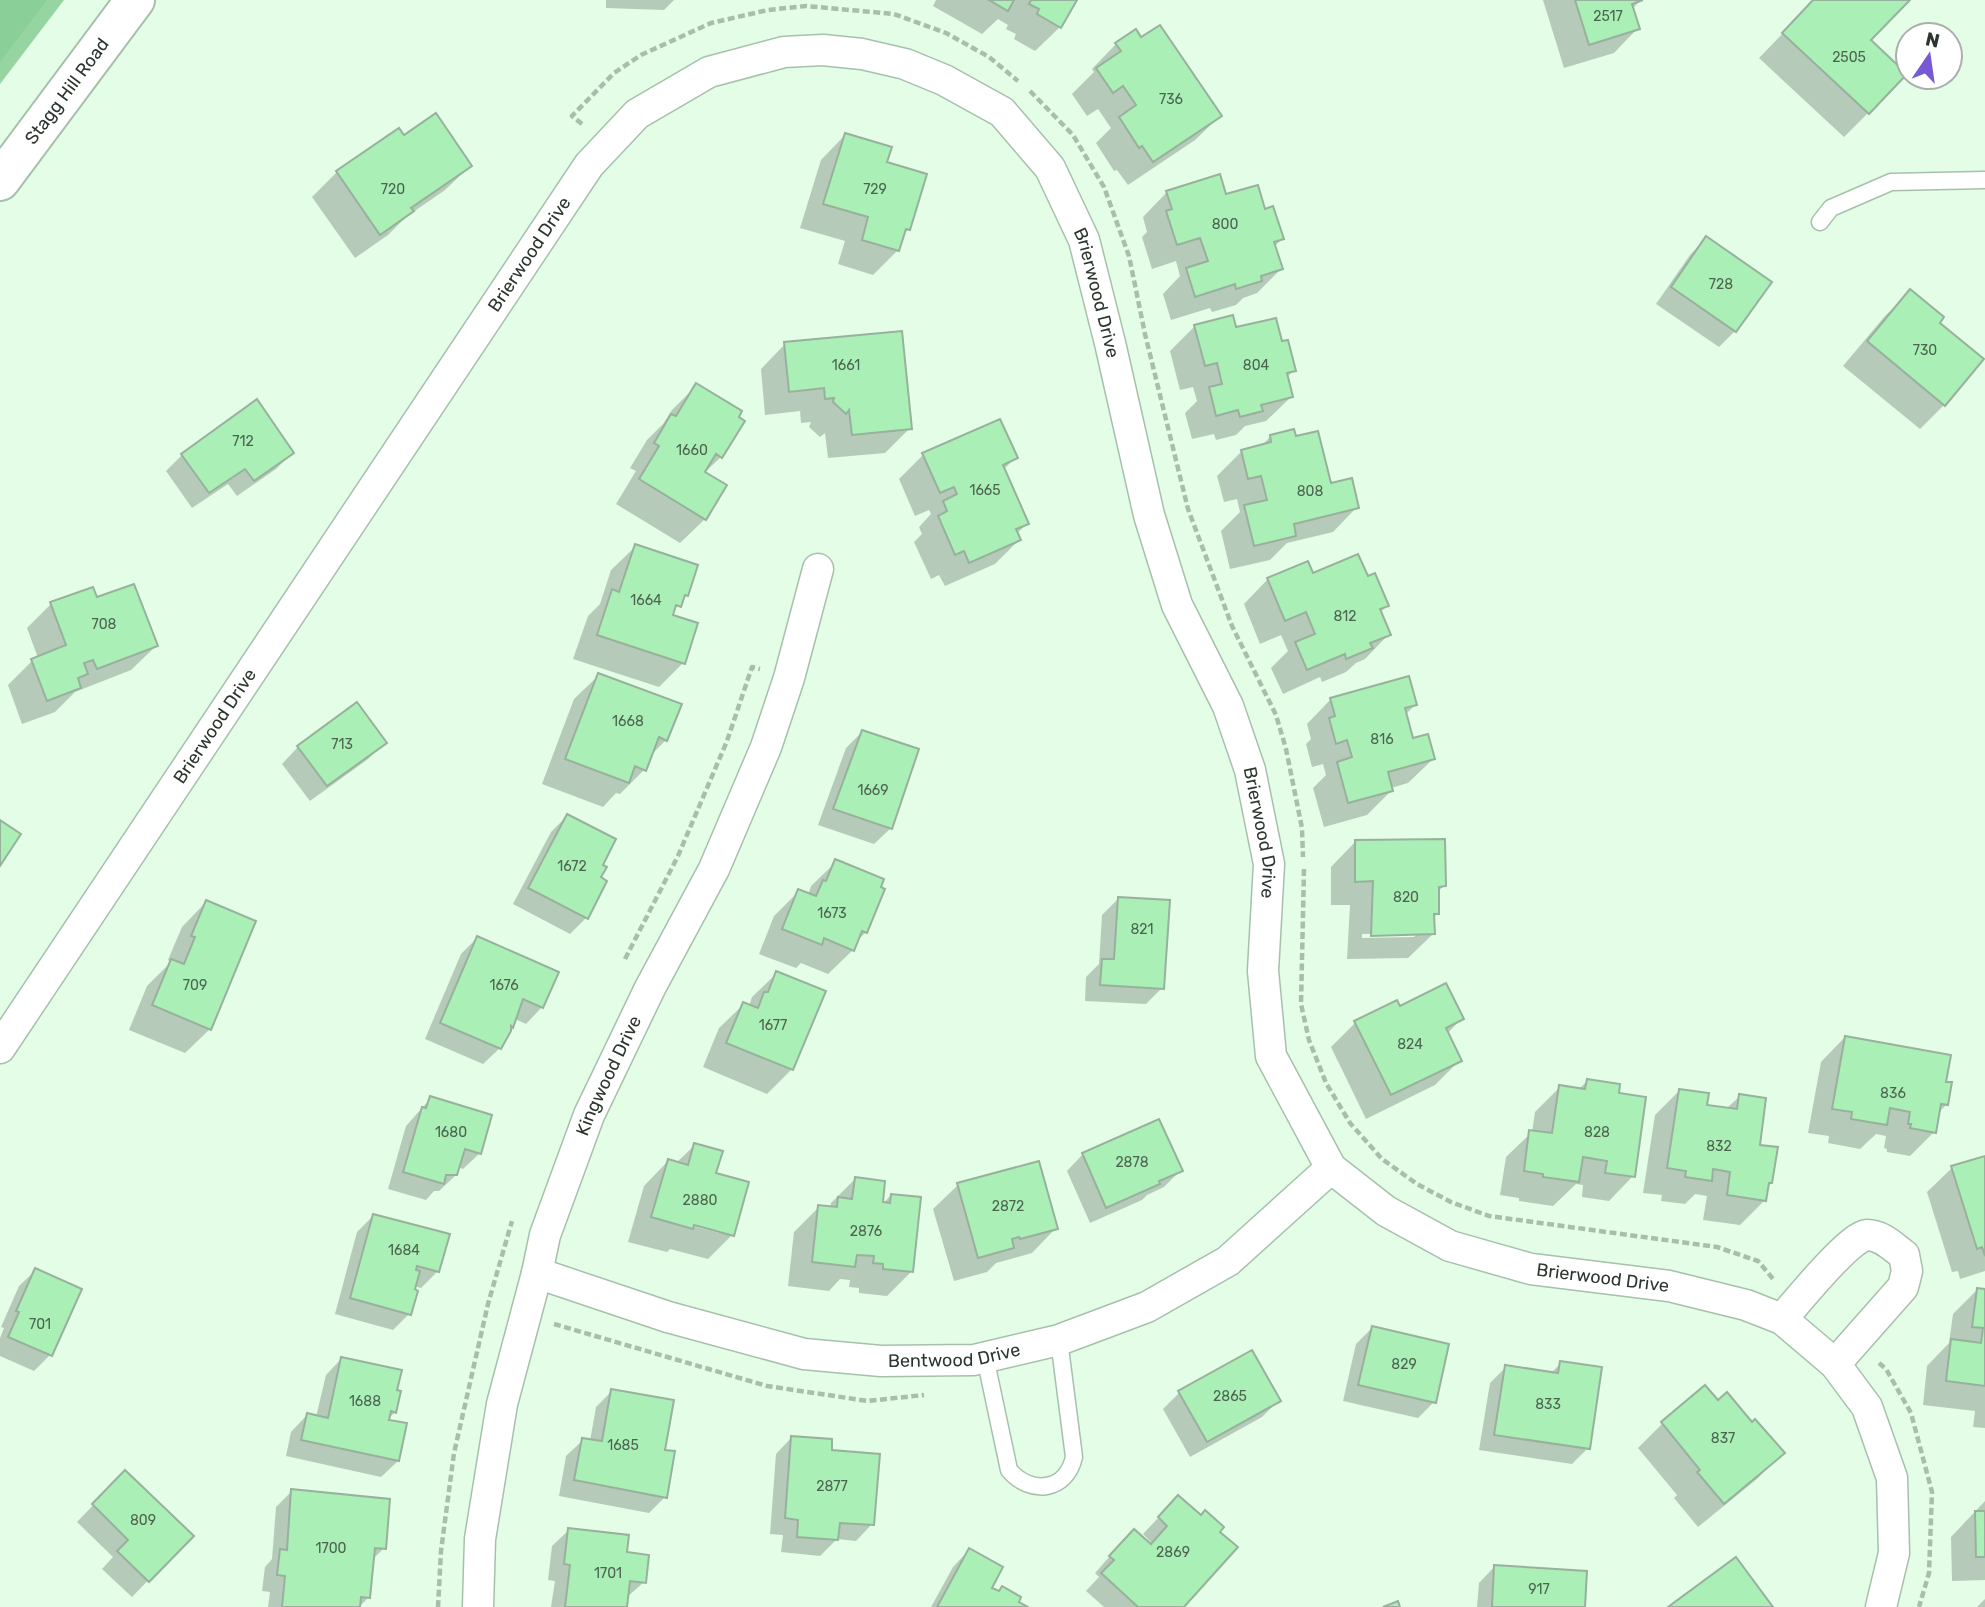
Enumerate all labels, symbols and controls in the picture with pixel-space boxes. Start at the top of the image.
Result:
house number: 2517 [1593,8,1623,25]
north arrow [1894,21,1964,91]
text: N [1923,27,1942,53]
street label: Stagg Hill Road [20,34,114,149]
house number: 2505 [1832,49,1866,66]
house number: 736 [1159,91,1183,108]
house number: 720 [381,181,405,198]
house number: 729 [863,181,887,198]
street label: Brierwood Drive [483,193,576,316]
house number: 800 [1212,216,1238,233]
street label: Brierwood Drive [1069,224,1124,360]
house number: 728 [1709,276,1733,293]
house number: 730 [1913,342,1937,359]
house number: 1661 [832,357,860,374]
house number: 804 [1243,357,1270,374]
house number: 712 [232,433,254,450]
house number: 1660 [676,442,708,459]
house number: 1665 [969,482,1001,499]
house number: 808 [1297,483,1323,500]
house number: 1664 [630,592,662,609]
house number: 812 [1333,608,1357,625]
house number: 708 [92,616,117,633]
street label: Brierwood Drive [169,664,261,788]
house number: 1668 [612,713,644,730]
house number: 816 [1370,731,1394,748]
house number: 713 [331,736,353,753]
street label: Brierwood Drive [1239,765,1281,899]
house number: 1669 [857,782,889,799]
house number: 1672 [557,858,587,875]
house number: 820 [1393,889,1419,906]
house number: 1673 [817,905,847,922]
house number: 821 [1130,921,1154,938]
house number: 709 [183,977,207,994]
house number: 1676 [489,977,519,994]
street label: Kingwood Drive [571,1012,646,1139]
house number: 1677 [759,1017,787,1034]
house number: 824 [1397,1036,1423,1053]
house number: 836 [1880,1085,1906,1102]
house number: 1680 [435,1124,467,1141]
house number: 828 [1584,1124,1610,1141]
house number: 832 [1706,1138,1732,1155]
house number: 2878 [1115,1154,1149,1171]
house number: 2880 [683,1192,718,1209]
house number: 2872 [992,1198,1024,1215]
house number: 2876 [850,1223,882,1240]
house number: 1684 [388,1242,420,1259]
street label: Brierwood Drive [1535,1259,1670,1297]
house number: 701 [29,1316,51,1333]
street label: Bentwood Drive [888,1338,1022,1372]
house number: 829 [1391,1356,1417,1373]
house number: 2865 [1213,1388,1247,1405]
house number: 1688 [349,1393,381,1410]
house number: 833 [1535,1396,1561,1413]
house number: 837 [1711,1430,1735,1447]
house number: 1685 [607,1437,639,1454]
house number: 2877 [816,1478,848,1495]
house number: 809 [130,1512,156,1529]
house number: 1700 [316,1540,347,1557]
house number: 2869 [1156,1544,1190,1561]
house number: 1701 [594,1565,622,1582]
house number: 917 [1528,1581,1550,1598]

